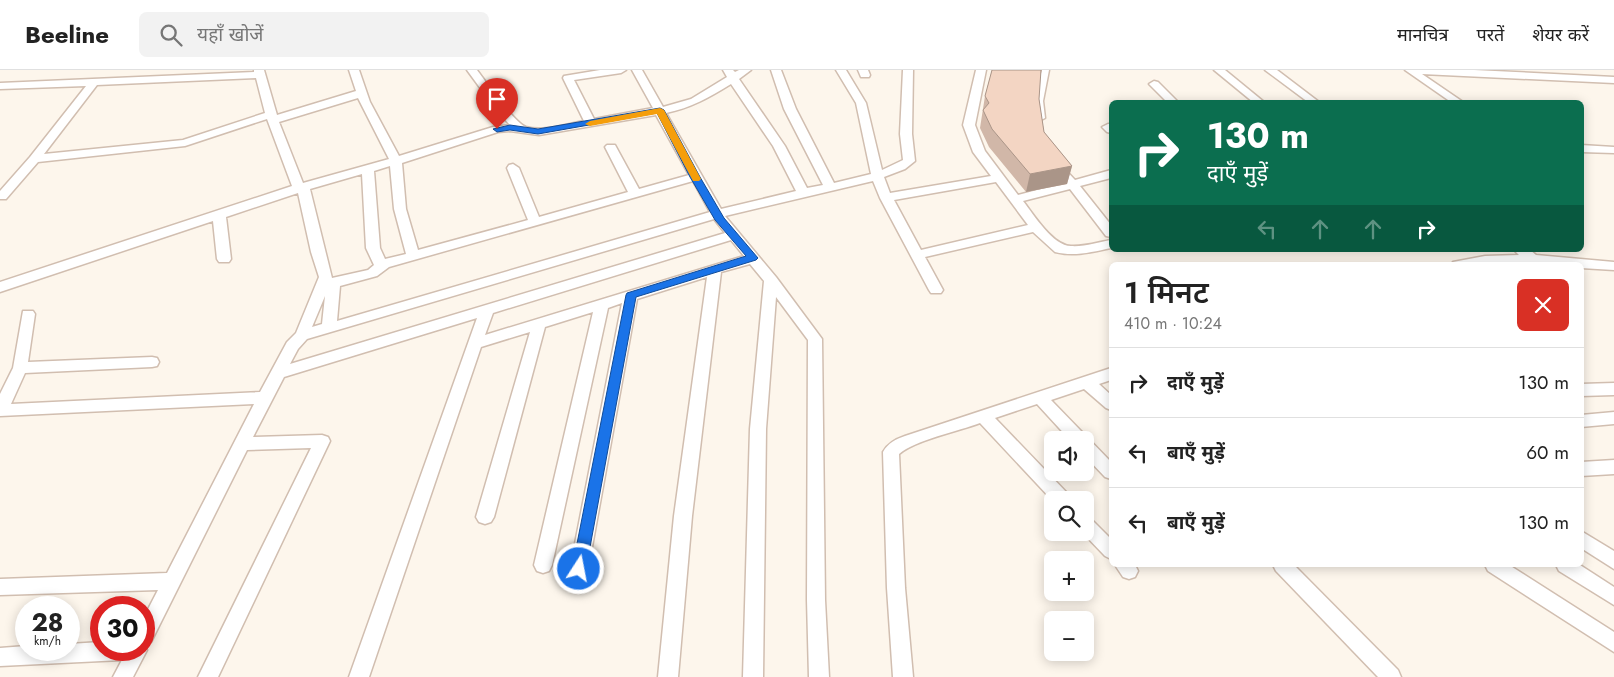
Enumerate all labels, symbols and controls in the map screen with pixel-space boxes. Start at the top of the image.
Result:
search box [139,12,489,57]
text: Beeline [25,17,109,52]
icon: search [157,21,185,49]
text: यहाँ खोजें [197,21,263,48]
text: मानचित्र [1397,22,1449,48]
text: परतें [1477,22,1504,48]
text: शेयर करें [1532,22,1589,48]
pin [476,78,518,129]
icon: arrive [483,85,511,113]
text: 130 m [1207,111,1309,161]
icon: right [1124,120,1189,185]
text: दाएँ मुड़ें [1207,157,1268,189]
icon: left [1253,215,1281,243]
icon: ahead [1306,215,1334,243]
icon: ahead [1359,215,1387,243]
icon: right [1412,215,1440,243]
text: 1 मिनट [1124,271,1209,314]
button: close [1517,279,1569,331]
text: 410 m · 10:24 [1124,312,1222,335]
icon: right [1124,369,1152,397]
text: दाएँ मुड़ें [1167,369,1224,396]
text: 130 m [1518,369,1569,396]
map controls [1044,431,1094,661]
button: sound [1044,431,1094,481]
icon: left [1124,439,1152,467]
text: बाएँ मुड़ें [1167,439,1225,466]
text: 60 m [1526,439,1569,466]
button: search [1044,491,1094,541]
icon: left [1124,509,1152,537]
text: बाएँ मुड़ें [1167,509,1225,536]
text: 130 m [1518,509,1569,536]
position arrow [552,542,604,594]
button: + [1044,551,1094,601]
speed limit sign: 30 [90,596,155,661]
text: 28 [31,604,64,640]
button: − [1044,611,1094,661]
text: km/h [34,632,61,650]

